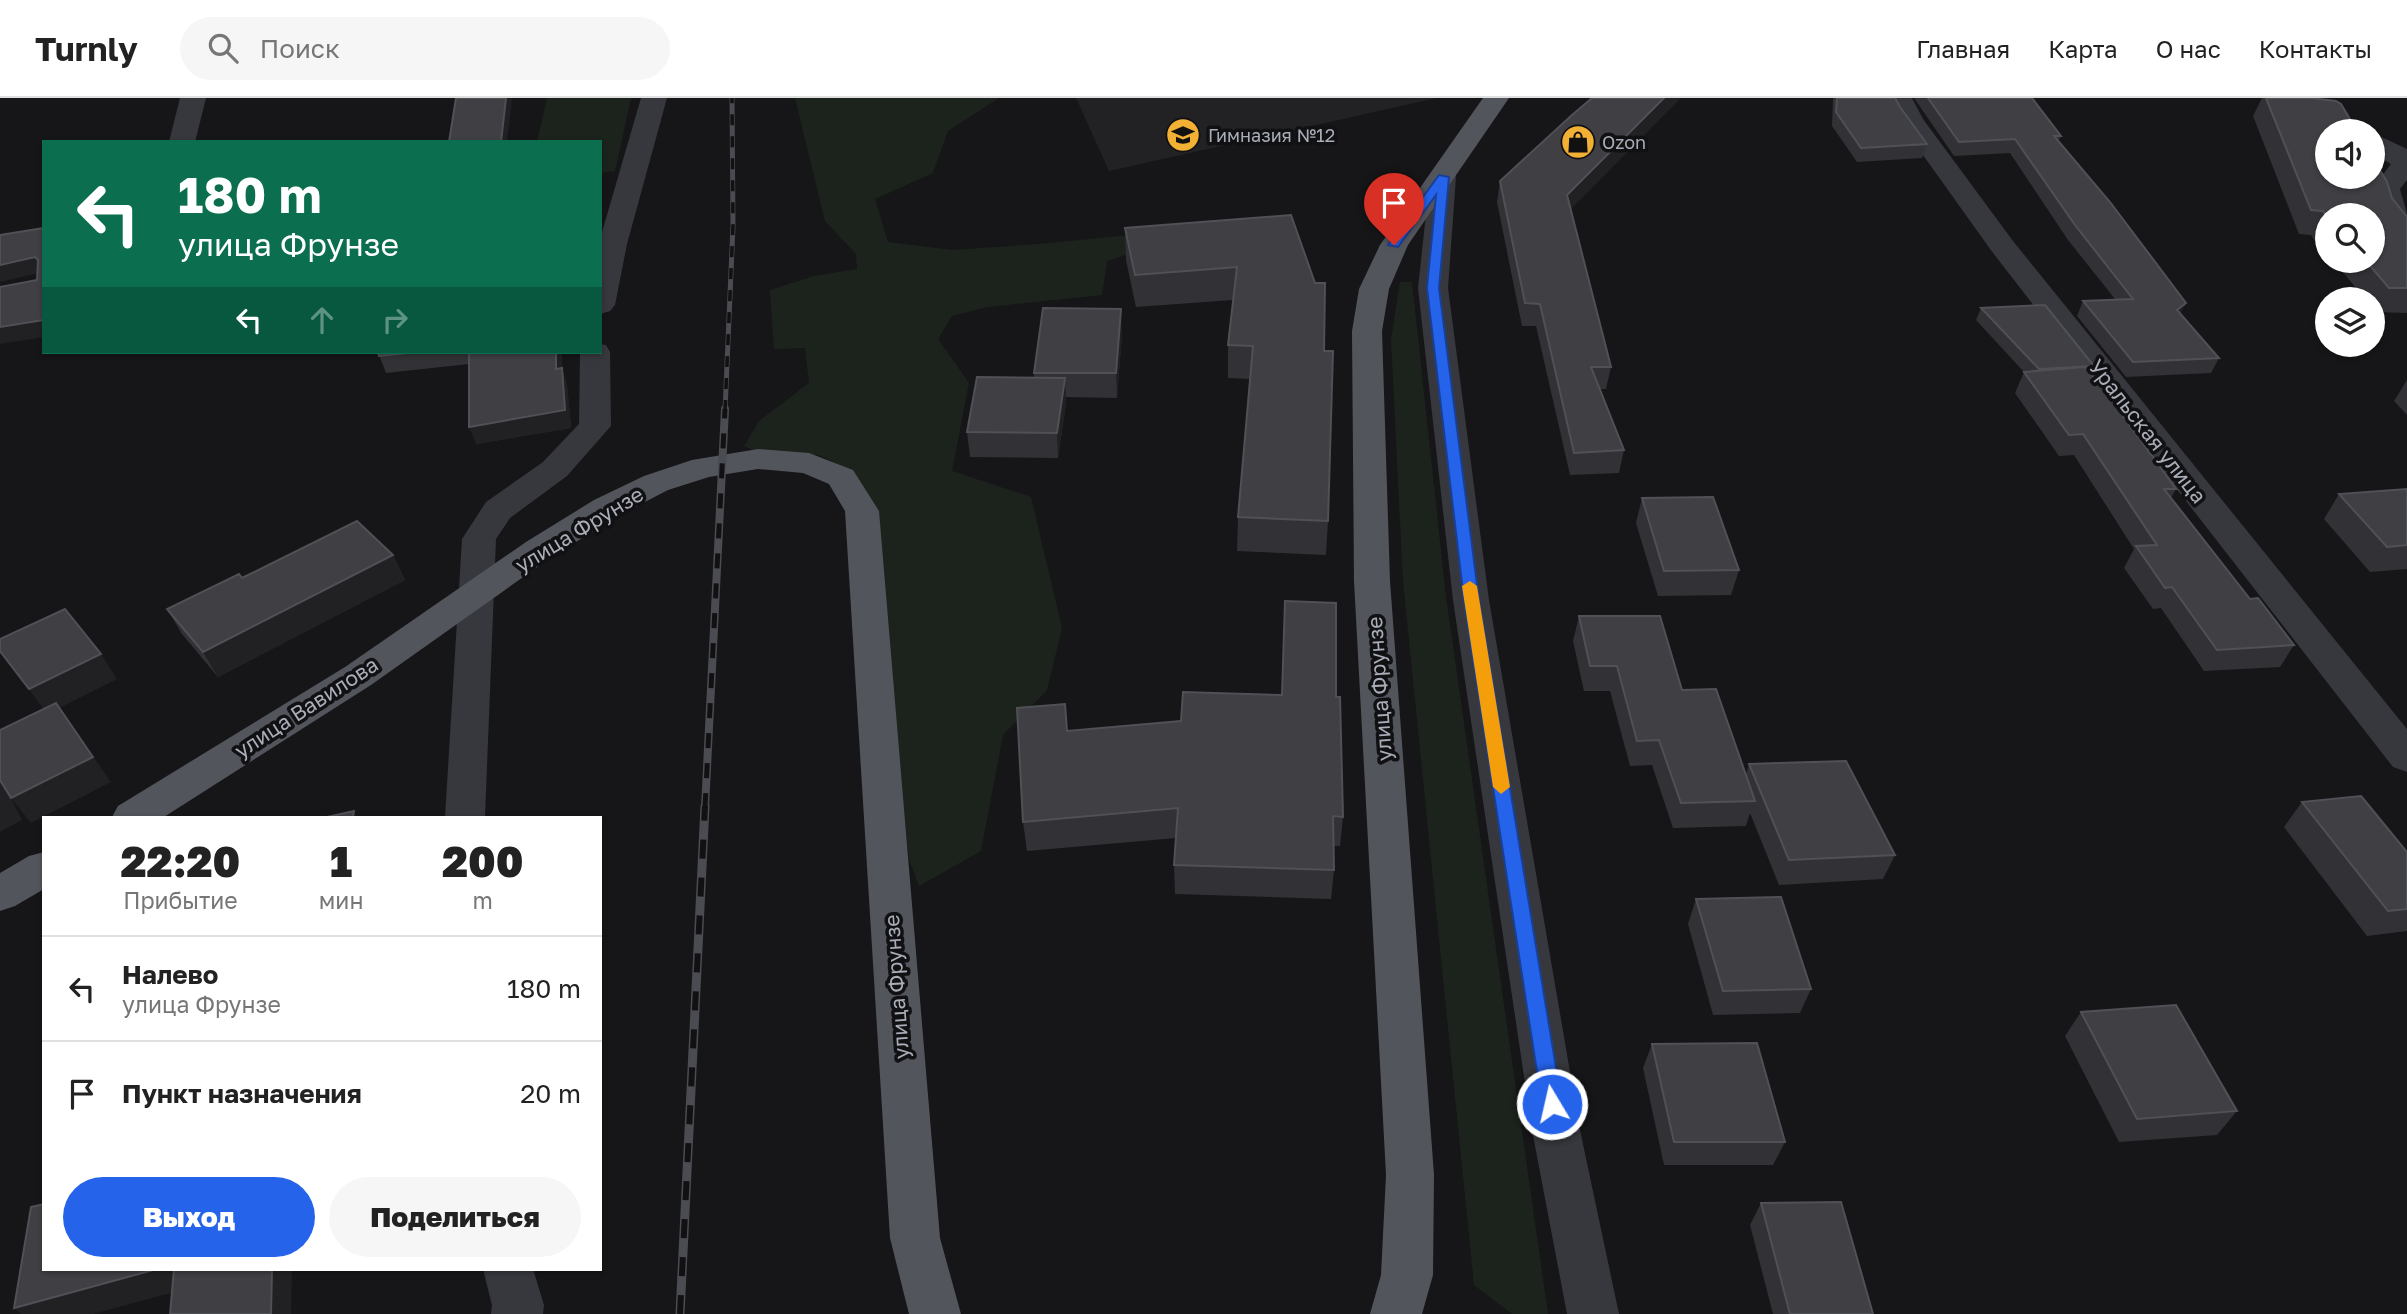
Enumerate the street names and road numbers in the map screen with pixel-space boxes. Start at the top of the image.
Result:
street label: Уральская улица [2084,354,2212,508]
street label: улица Фрунзе [510,480,648,578]
street label: улица Фрунзе [1361,616,1397,762]
street label: улица Вавилова [229,651,383,763]
street label: улица Фрунзе [878,914,914,1060]

